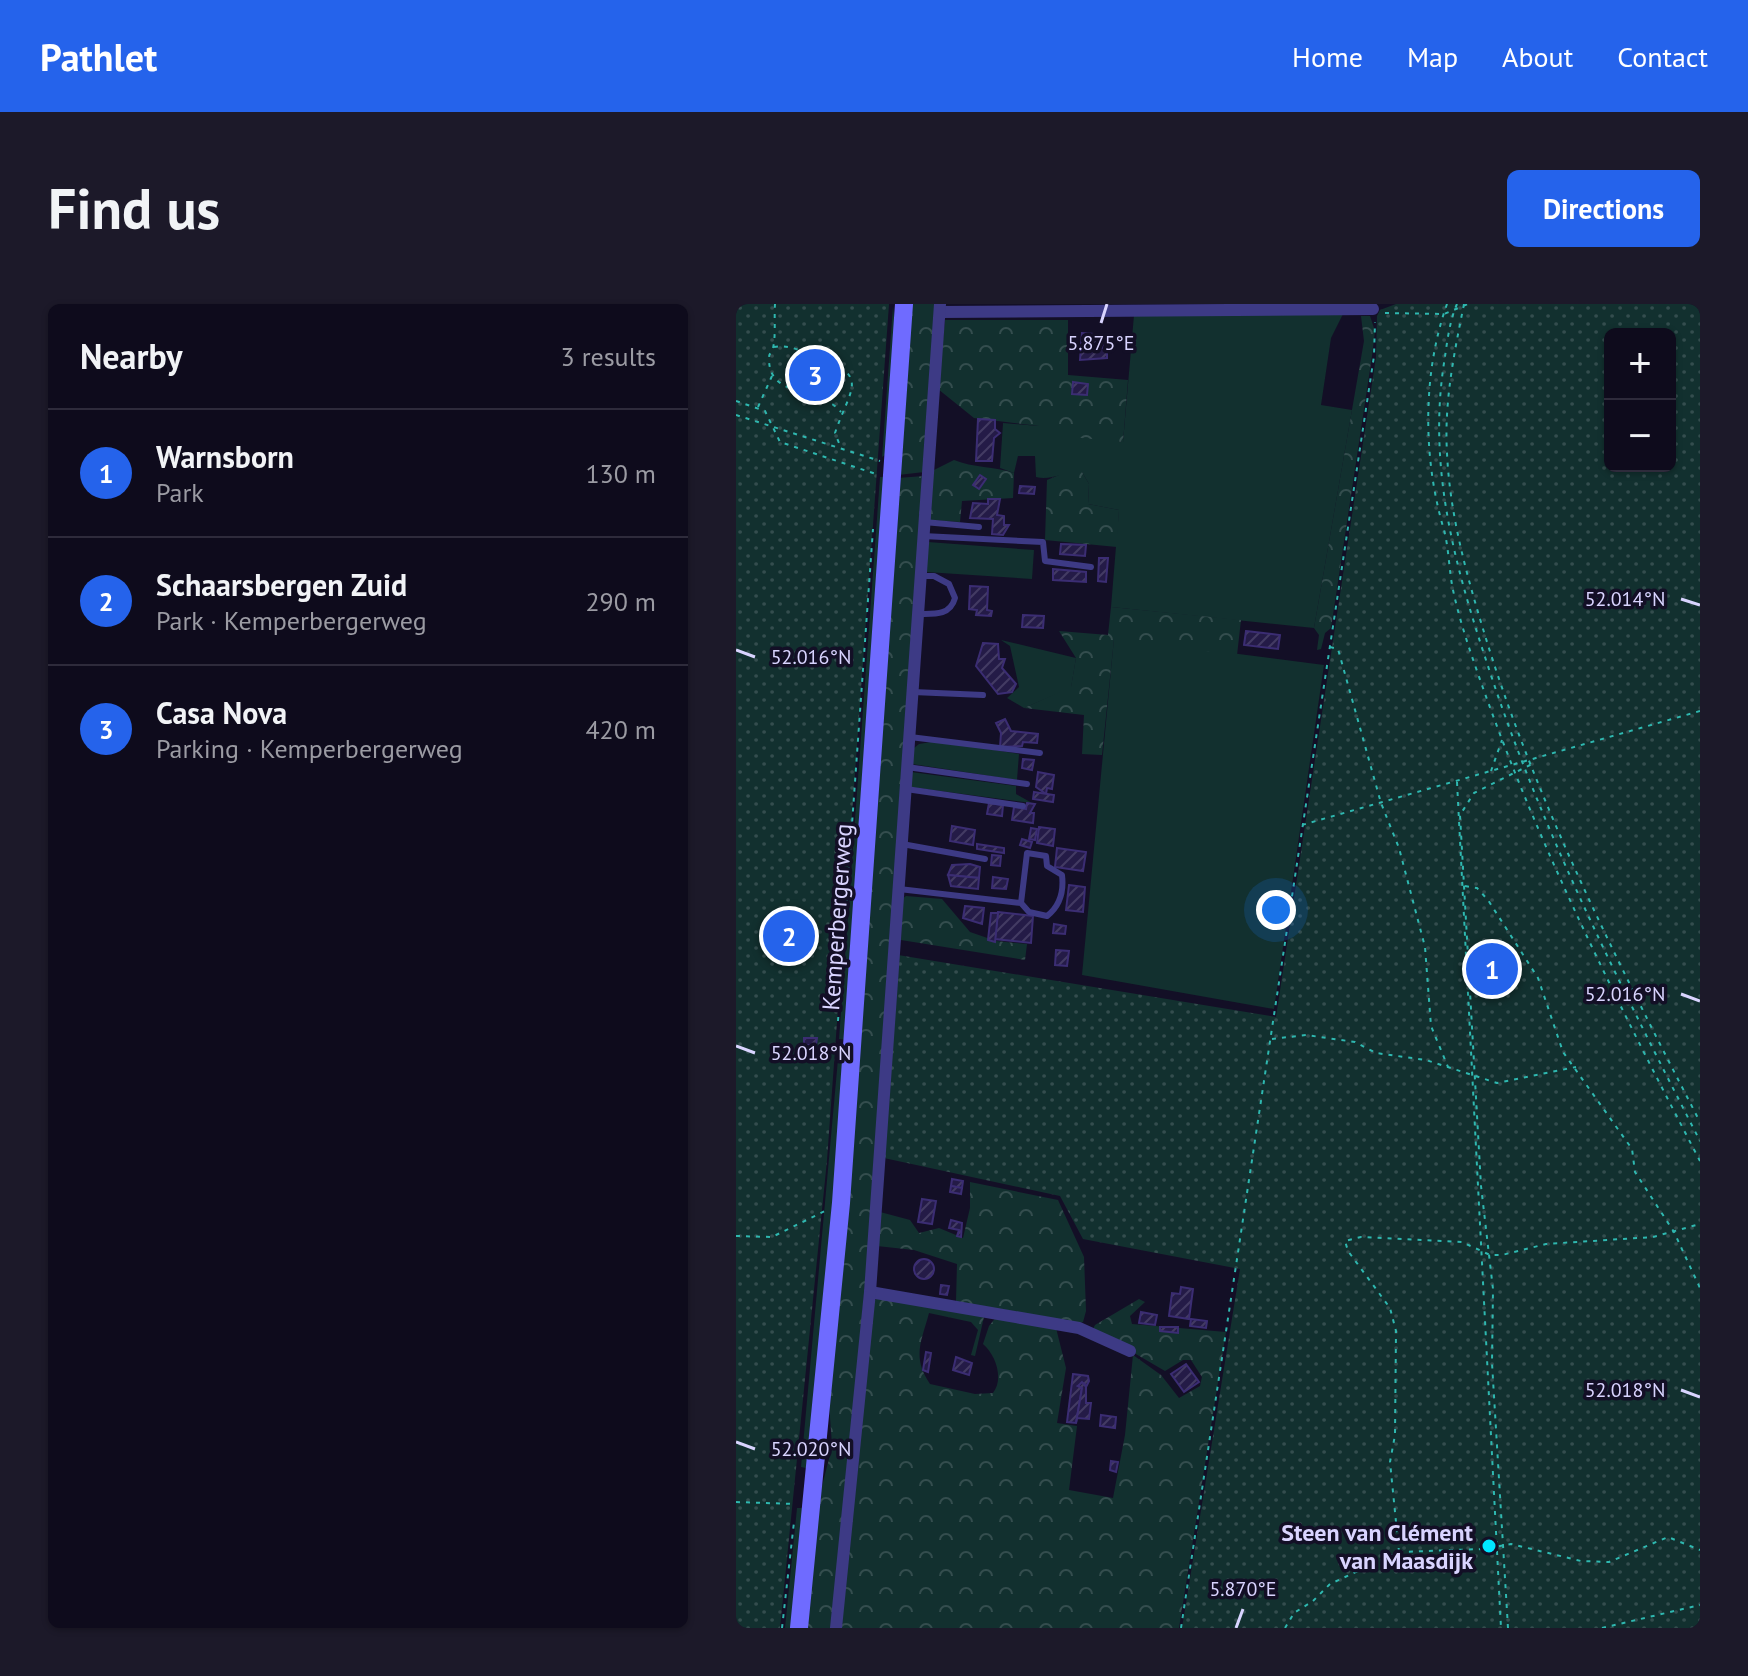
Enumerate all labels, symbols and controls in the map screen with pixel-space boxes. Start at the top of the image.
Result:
text: Pathlet [40,32,157,81]
text: Home [1292,38,1363,75]
text: Map [1407,38,1458,75]
text: About [1502,38,1573,75]
text: Contact [1617,38,1708,75]
button: Directions [1507,170,1700,247]
text: Find us [48,172,220,244]
map controls [1604,328,1676,472]
button: + [1604,328,1676,400]
text: 5.875°E [1067,330,1135,356]
text: Nearby [80,334,182,378]
text: 3 results [561,340,656,373]
pin: 3 [789,345,841,405]
button: − [1604,400,1676,472]
text: Warnsborn [156,437,294,476]
text: 1 [99,457,113,490]
text: 130 m [585,457,656,490]
text: Park [156,476,204,509]
text: Schaarsbergen Zuid [156,565,407,604]
text: 2 [99,585,113,618]
text: 290 m [585,585,656,618]
text: 52.014°N [1585,586,1665,612]
text: Park · Kemperbergerweg [156,604,427,637]
text: 52.016°N [771,644,851,670]
text: Casa Nova [156,693,287,732]
text: 3 [99,713,113,746]
text: 420 m [585,713,656,746]
text: Parking · Kemperbergerweg [156,732,463,765]
street label: Kemperbergerweg [815,823,859,1011]
your location [1256,890,1296,930]
pin: 2 [763,906,815,966]
pin: 1 [1466,939,1518,999]
text: 52.016°N [1585,981,1665,1007]
text: 52.018°N [771,1040,851,1066]
text: 52.018°N [1585,1377,1665,1403]
text: 52.020°N [771,1436,851,1462]
place label: Steen van Clément van Maasdijk [1281,1517,1474,1576]
marker: Steen van Clément van Maasdijk [1480,1537,1498,1555]
text: 5.870°E [1209,1576,1277,1602]

